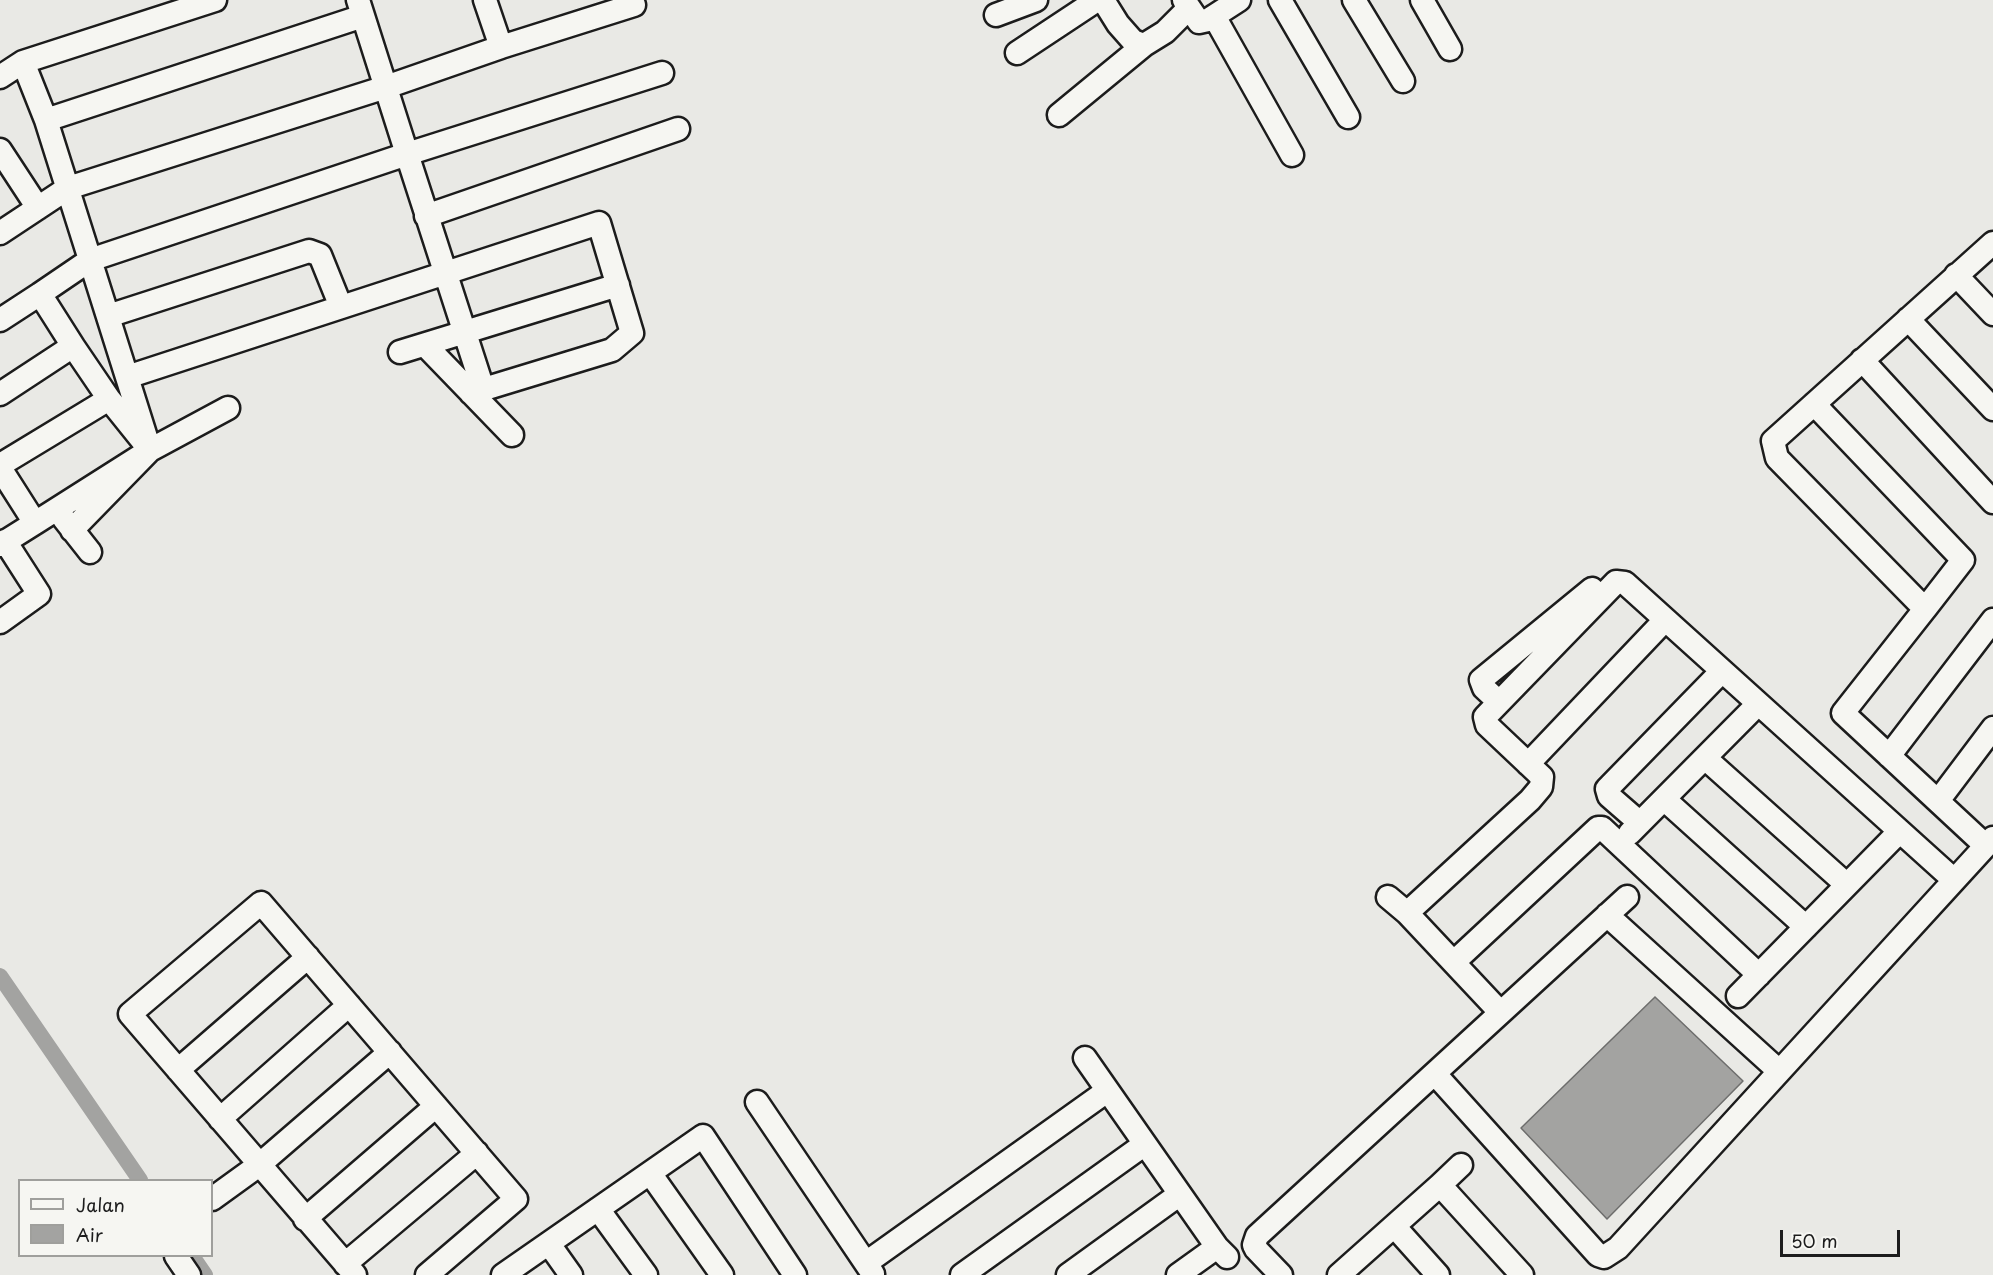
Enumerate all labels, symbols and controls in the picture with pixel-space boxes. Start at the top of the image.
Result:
legend [18,1179,213,1257]
text: Jalan [76,1191,125,1218]
scale bar [1783,1218,1903,1256]
text: Air [76,1221,103,1248]
text: 50 m [1791,1227,1838,1254]

